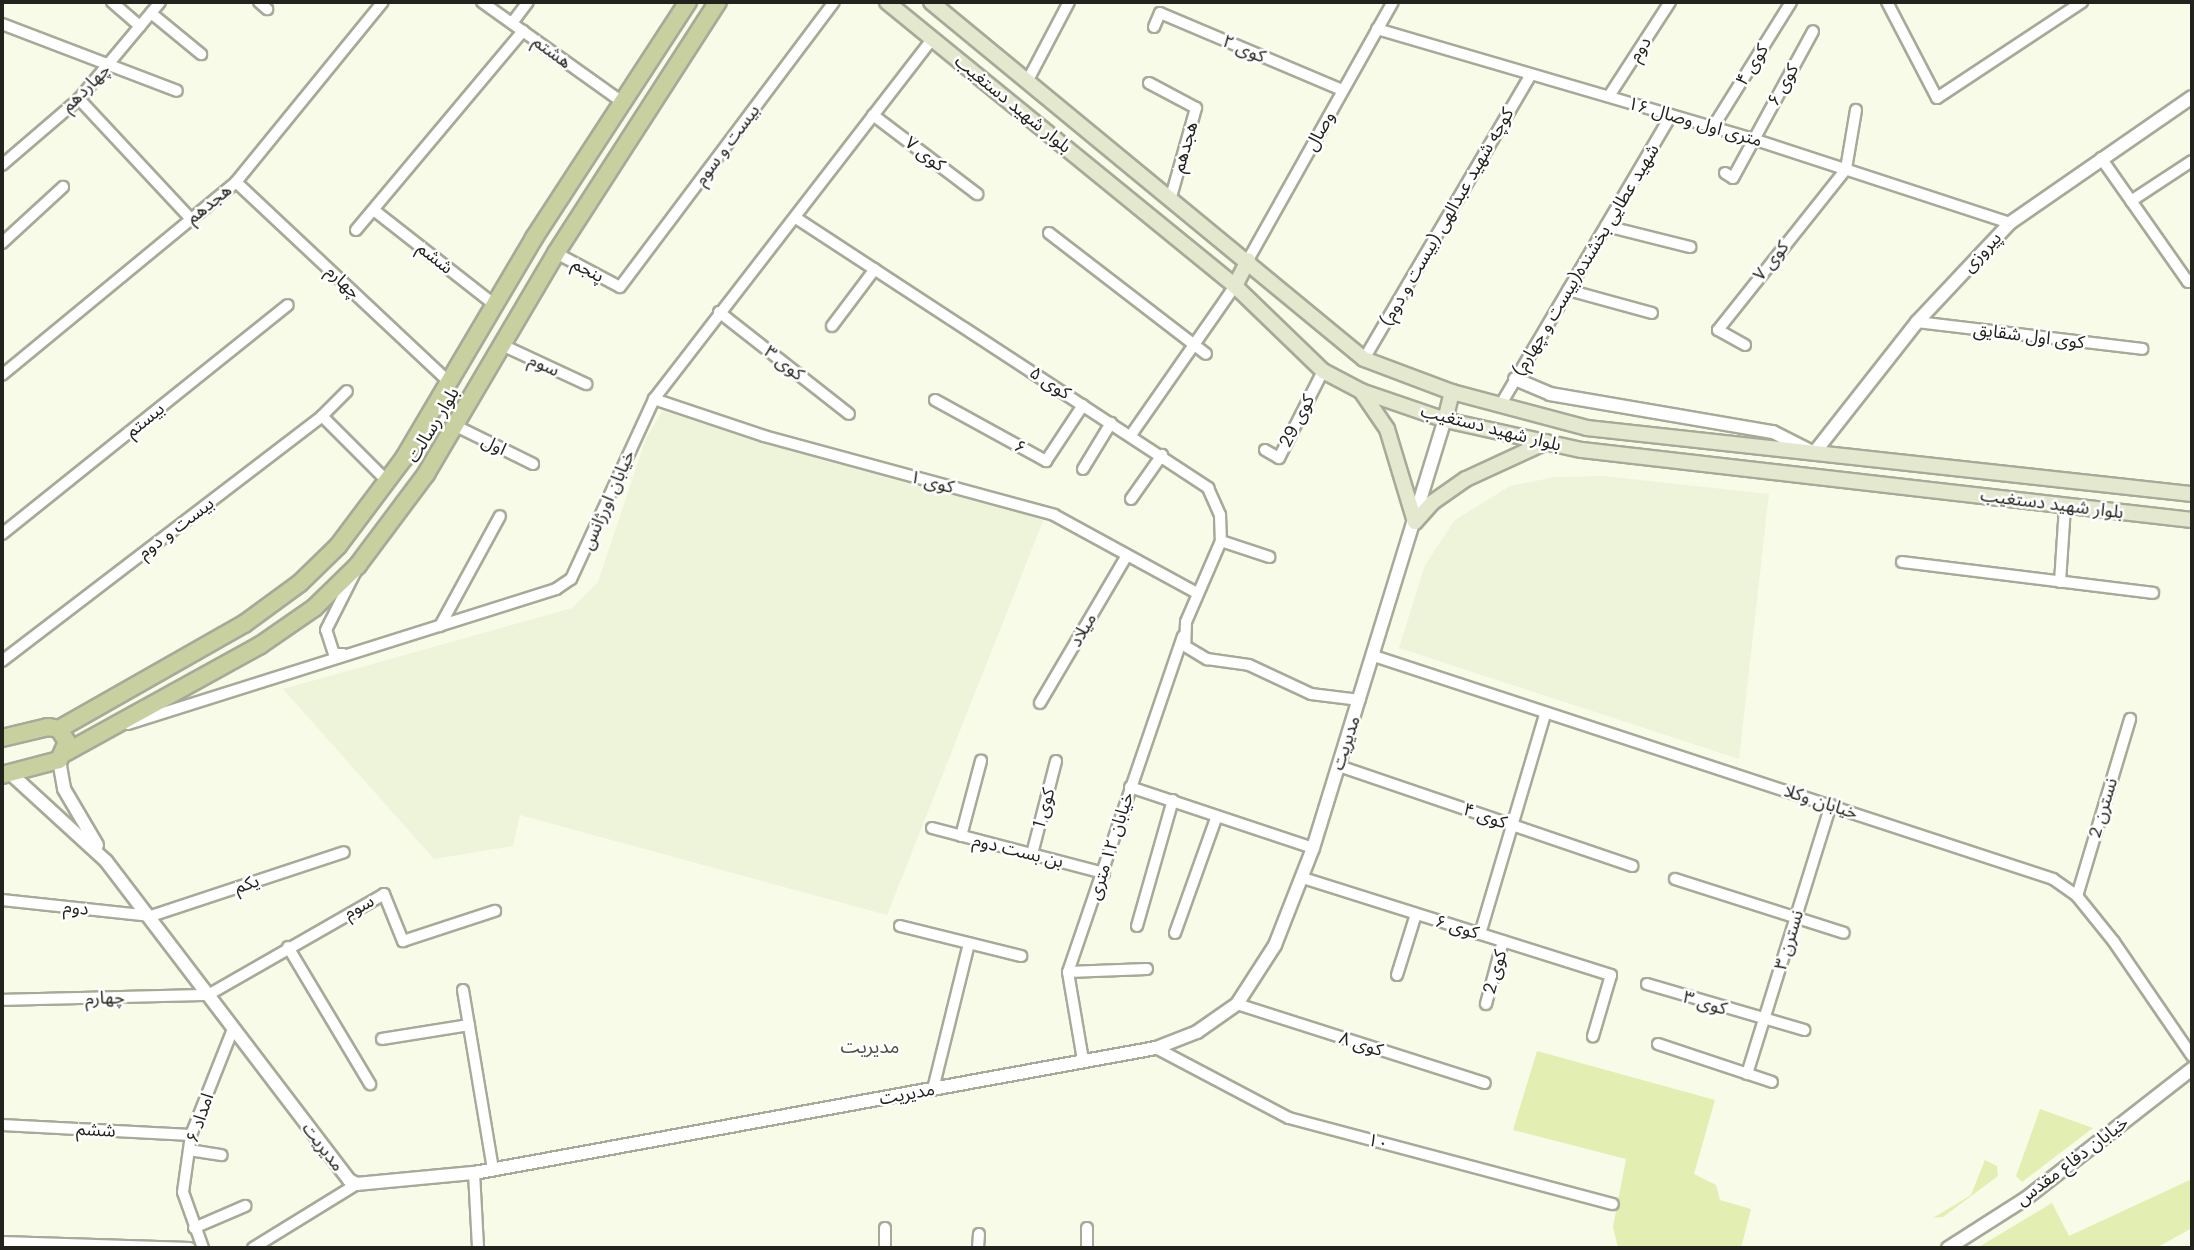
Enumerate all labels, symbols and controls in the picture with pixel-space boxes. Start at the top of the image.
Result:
street label: کوی ۲ [1219,30,1269,68]
street label: هشتم [528,31,576,73]
street label: دوم [1624,32,1656,66]
street label: کوی ۴ [1731,40,1773,90]
street label: بلوار شهید دستغیب [950,50,1076,158]
street label: چهاردهم [57,59,115,117]
street label: کوی ۶ [1763,60,1803,110]
street label: ۱۶ متری اول وصال [1625,92,1765,152]
street label: بیست و سوم [690,100,764,190]
street label: کوچه شهید عبدالهی (بیست و دوم) [1376,104,1518,330]
street label: وصال [1300,107,1340,155]
street label: هجدهم [1167,119,1203,175]
street label: کوی ۷ [901,132,949,176]
street label: شهید عطایی بخشنده(بیست و چهارم) [1508,140,1664,380]
street label: هجدهم [182,179,236,229]
street label: پیروزی [1958,227,2006,277]
street label: ششم [413,237,457,279]
street label: کوی ۷ [1749,237,1793,285]
street label: پنجم [568,253,608,287]
street label: چهارم [321,261,365,303]
street label: کوی اول شقایق [1972,318,2086,354]
street label: کوی ۳ [760,341,808,385]
street label: سوم [525,349,563,381]
street label: کوی ۵ [1025,362,1075,404]
street label: بلوار رسالت [402,383,464,467]
street label: کوی 29 [1275,391,1319,451]
street label: بیستم [121,398,169,442]
street label: بلوار شهید دستغیب [1419,400,1563,456]
street label: اول [478,430,510,460]
street label: ۶ [1010,435,1030,459]
street label: خیابان اورژانس [576,447,640,553]
street label: کوی ۱ [908,466,956,498]
street label: بلوار شهید دستغیب [1979,485,2125,523]
street label: بیست و دوم [134,492,218,564]
street label: میلاد [1065,609,1101,651]
street label: مدیریت [1327,713,1365,773]
street label: نسترن 2 [2084,775,2122,841]
street label: خیابان وکلا [1782,780,1860,824]
street label: کوی 1 [1028,786,1060,830]
street label: خیابان ۱۲ متری [1083,789,1139,903]
street label: کوی ۴ [1460,799,1510,833]
street label: بن بست دوم [970,829,1066,873]
street label: یکم [232,870,262,898]
street label: سوم [340,890,378,924]
street label: دوم [62,896,90,920]
street label: نسترن ۳ [1770,907,1808,973]
street label: کوی ۶ [1432,910,1482,944]
street label: کوی 2 [1478,948,1512,996]
street label: کوی ۳ [1680,986,1730,1020]
street label: چهارم [85,987,125,1009]
street label: کوی ۸ [1336,1027,1386,1061]
district label: مدیریت [840,1036,900,1058]
street label: مدیریت [878,1078,936,1110]
street label: امداد ۶ [181,1090,219,1146]
street label: خیابان دفاع مقدس [2011,1112,2133,1210]
street label: ششم [76,1118,116,1142]
street label: مدیریت [297,1118,349,1176]
street label: ۱۰ [1365,1129,1391,1155]

